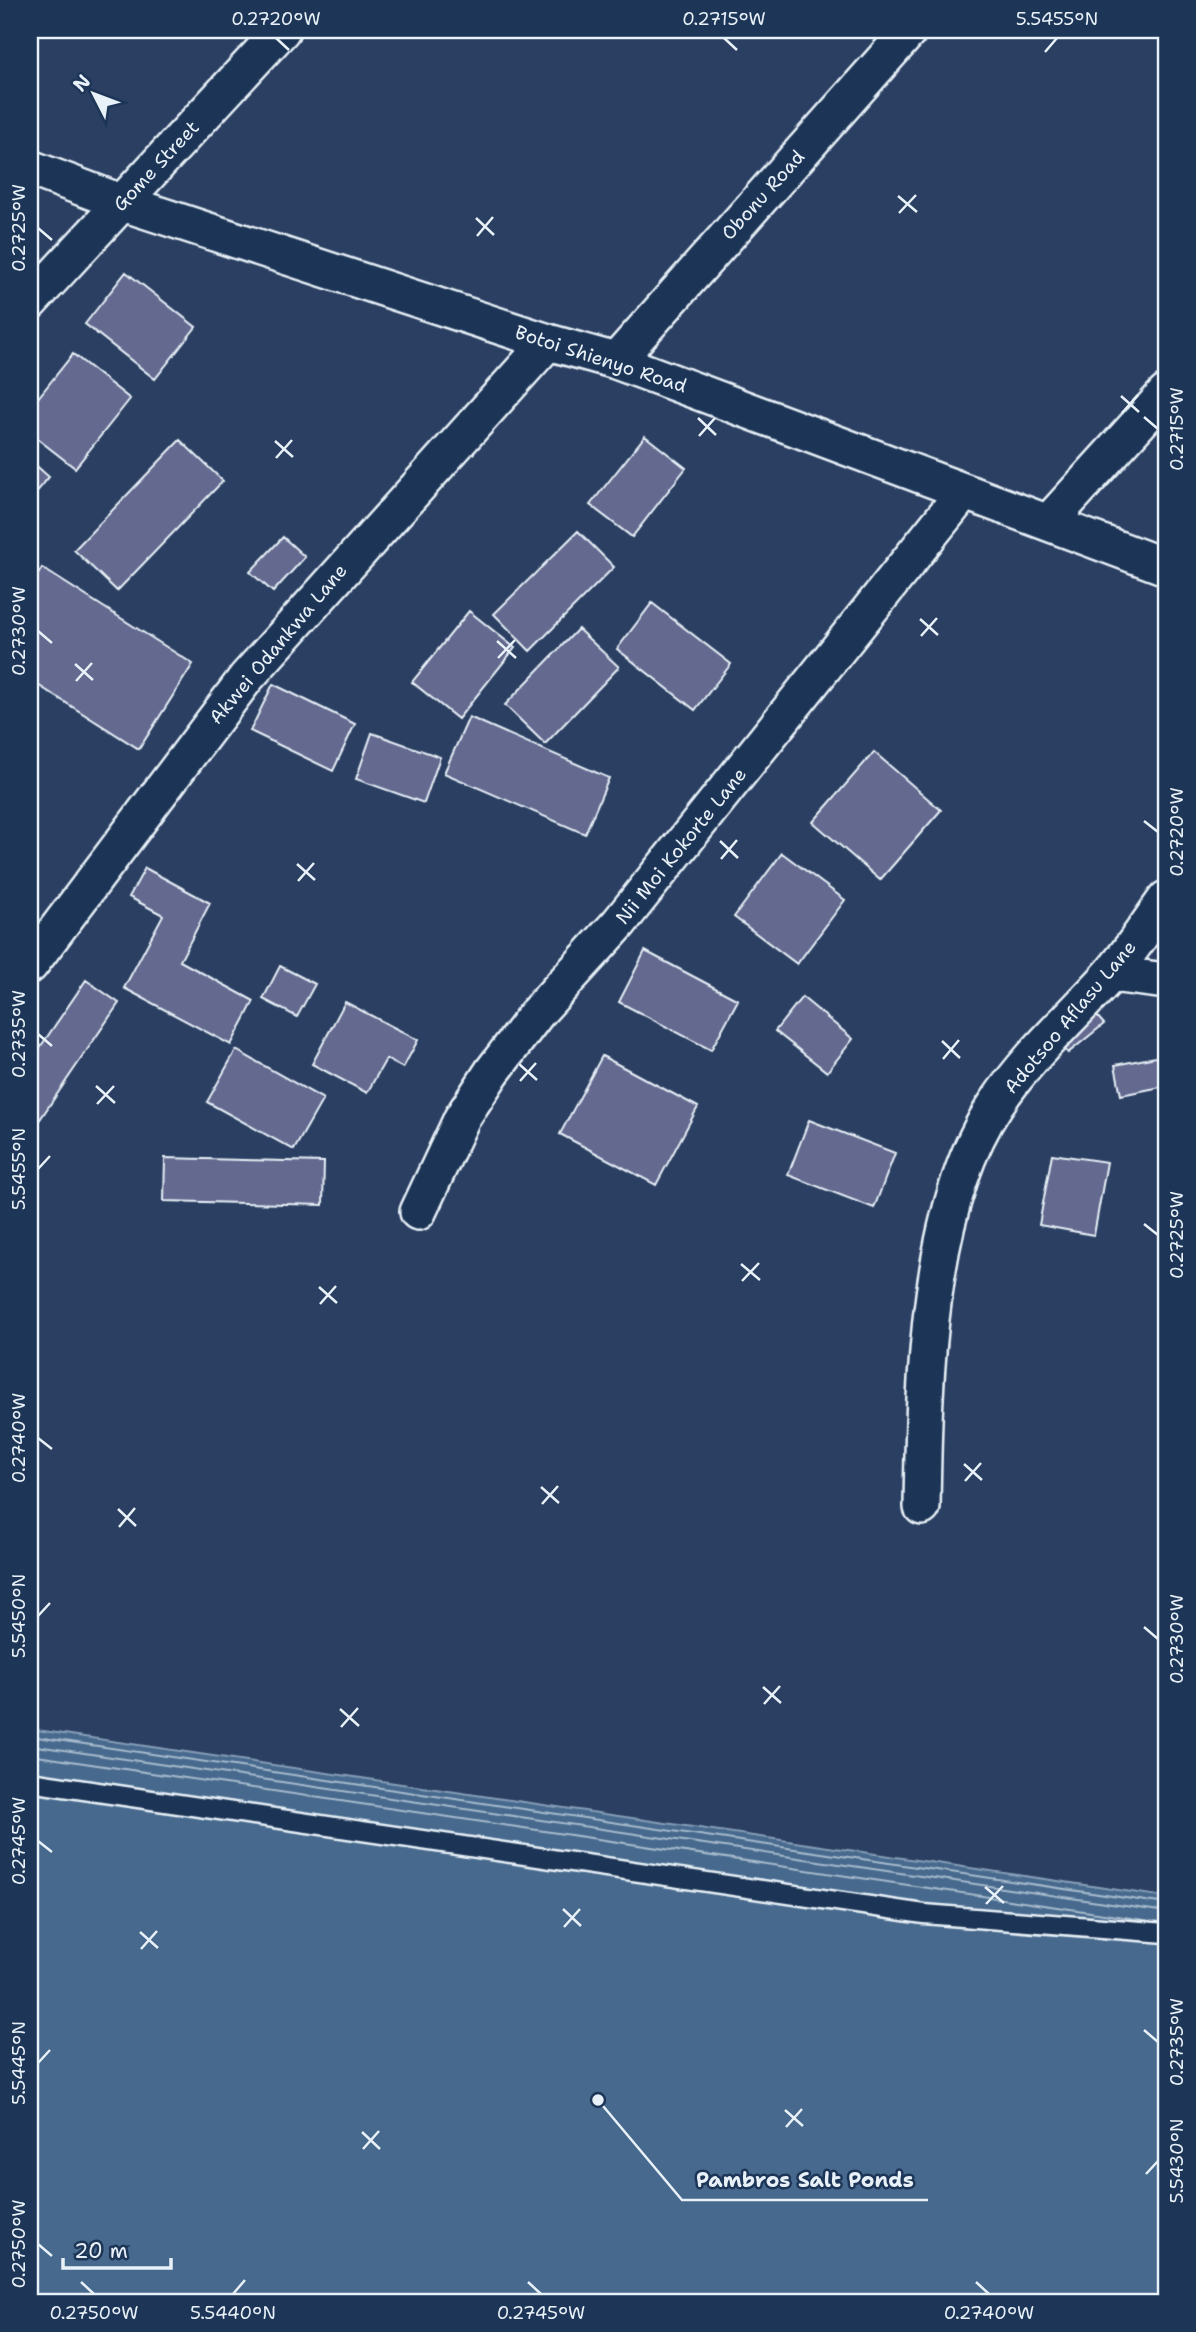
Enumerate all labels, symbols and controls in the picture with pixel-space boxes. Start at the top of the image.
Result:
text: 0.2720°W [231,7,321,31]
text: 0.2715°W [682,7,766,31]
text: 5.5455°N [1016,7,1098,31]
north arrow [60,60,130,130]
text: N [67,69,96,97]
street label: Gome Street [108,115,204,217]
street label: Obonu Road [716,145,810,245]
text: 0.2725°W [7,184,31,272]
street label: Botoi Shienyo Road [512,319,690,399]
text: 0.2715°W [1165,387,1189,471]
street label: Akwei Odankwa Lane [204,559,352,729]
text: 0.2730°W [7,586,31,676]
street label: Nii Moi Kokorte Lane [610,762,752,930]
text: 0.2720°W [1165,787,1189,877]
street label: Adotsoo Aflasu Lane [998,935,1142,1099]
text: 0.2735°W [7,990,31,1078]
text: 5.5455°N [7,1128,31,1210]
text: 0.2725°W [1165,1191,1189,1279]
text: 0.2740°W [7,1393,31,1483]
text: 5.5450°N [7,1574,31,1658]
text: 0.2730°W [1165,1594,1189,1684]
text: 0.2745°W [7,1797,31,1885]
text: 0.2735°W [1165,1998,1189,2086]
text: 5.5445°N [7,2021,31,2105]
text: 5.5430°N [1165,2118,1189,2204]
callout: Pambros Salt Ponds [682,2158,928,2200]
text: Pambros Salt Ponds [696,2166,914,2194]
text: 0.2750°W [7,2199,31,2289]
scale bar [63,2227,172,2271]
text: 20 m [74,2237,128,2265]
text: 0.2750°W [49,2301,139,2325]
text: 5.5440°N [190,2301,276,2325]
text: 0.2745°W [497,2301,585,2325]
text: 0.2740°W [944,2301,1034,2325]

